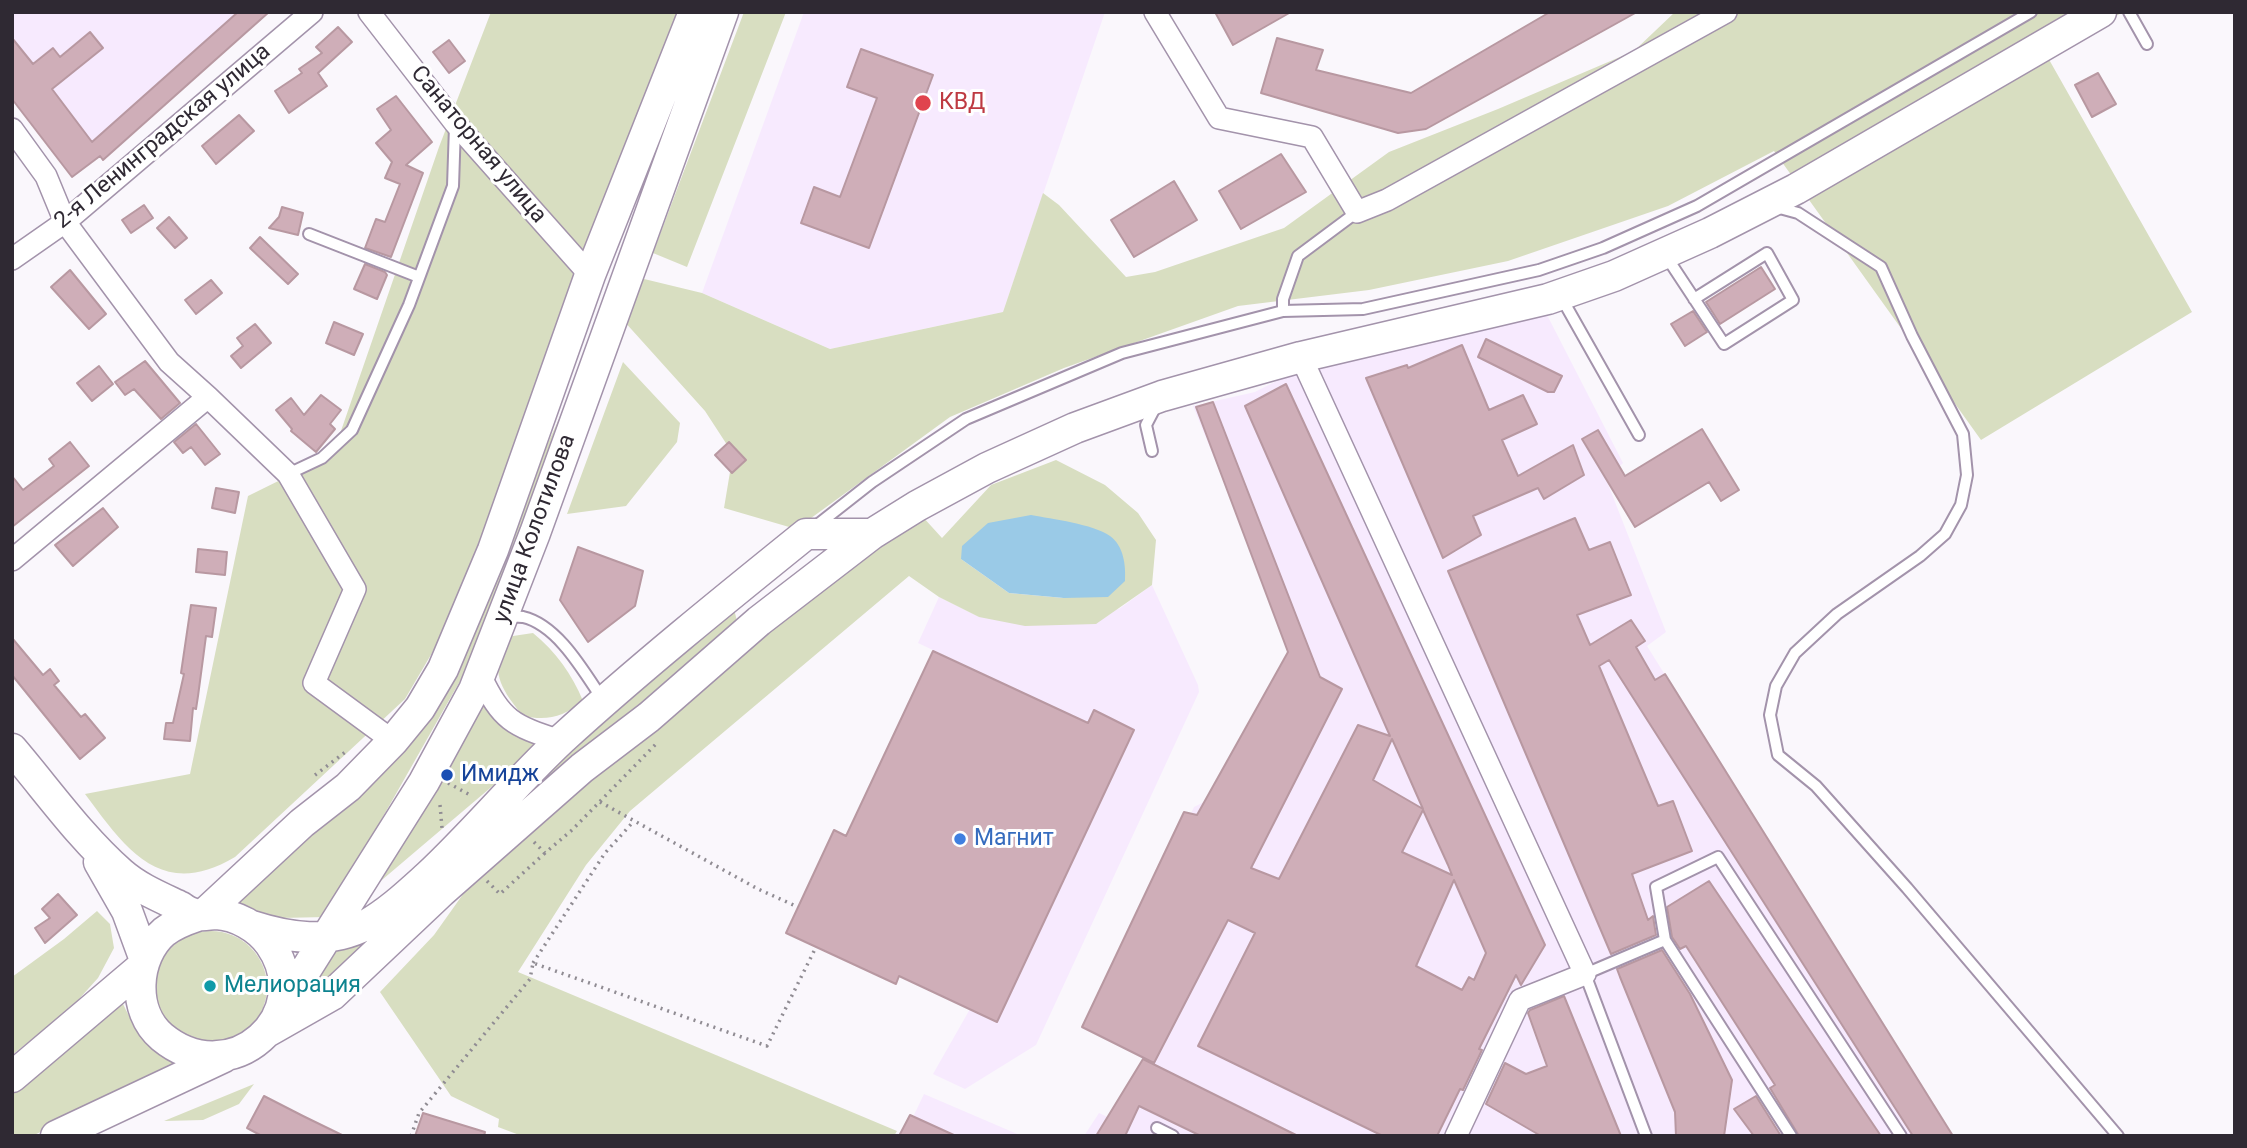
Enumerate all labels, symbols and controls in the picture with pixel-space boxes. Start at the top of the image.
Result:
street label: 2-я Ленинградская улица [49,39,277,235]
street label: Санаторная улица [404,61,552,229]
place label: КВД [939,89,985,117]
marker: КВД [913,93,933,113]
street label: улица Колотилова [488,431,582,627]
place label: Имидж [461,761,539,789]
marker: Имидж [439,767,455,783]
place label: Магнит [974,825,1054,853]
marker: Магнит [952,831,968,847]
place label: Мелиорация [224,972,361,1000]
marker: Мелиорация [202,978,218,994]

